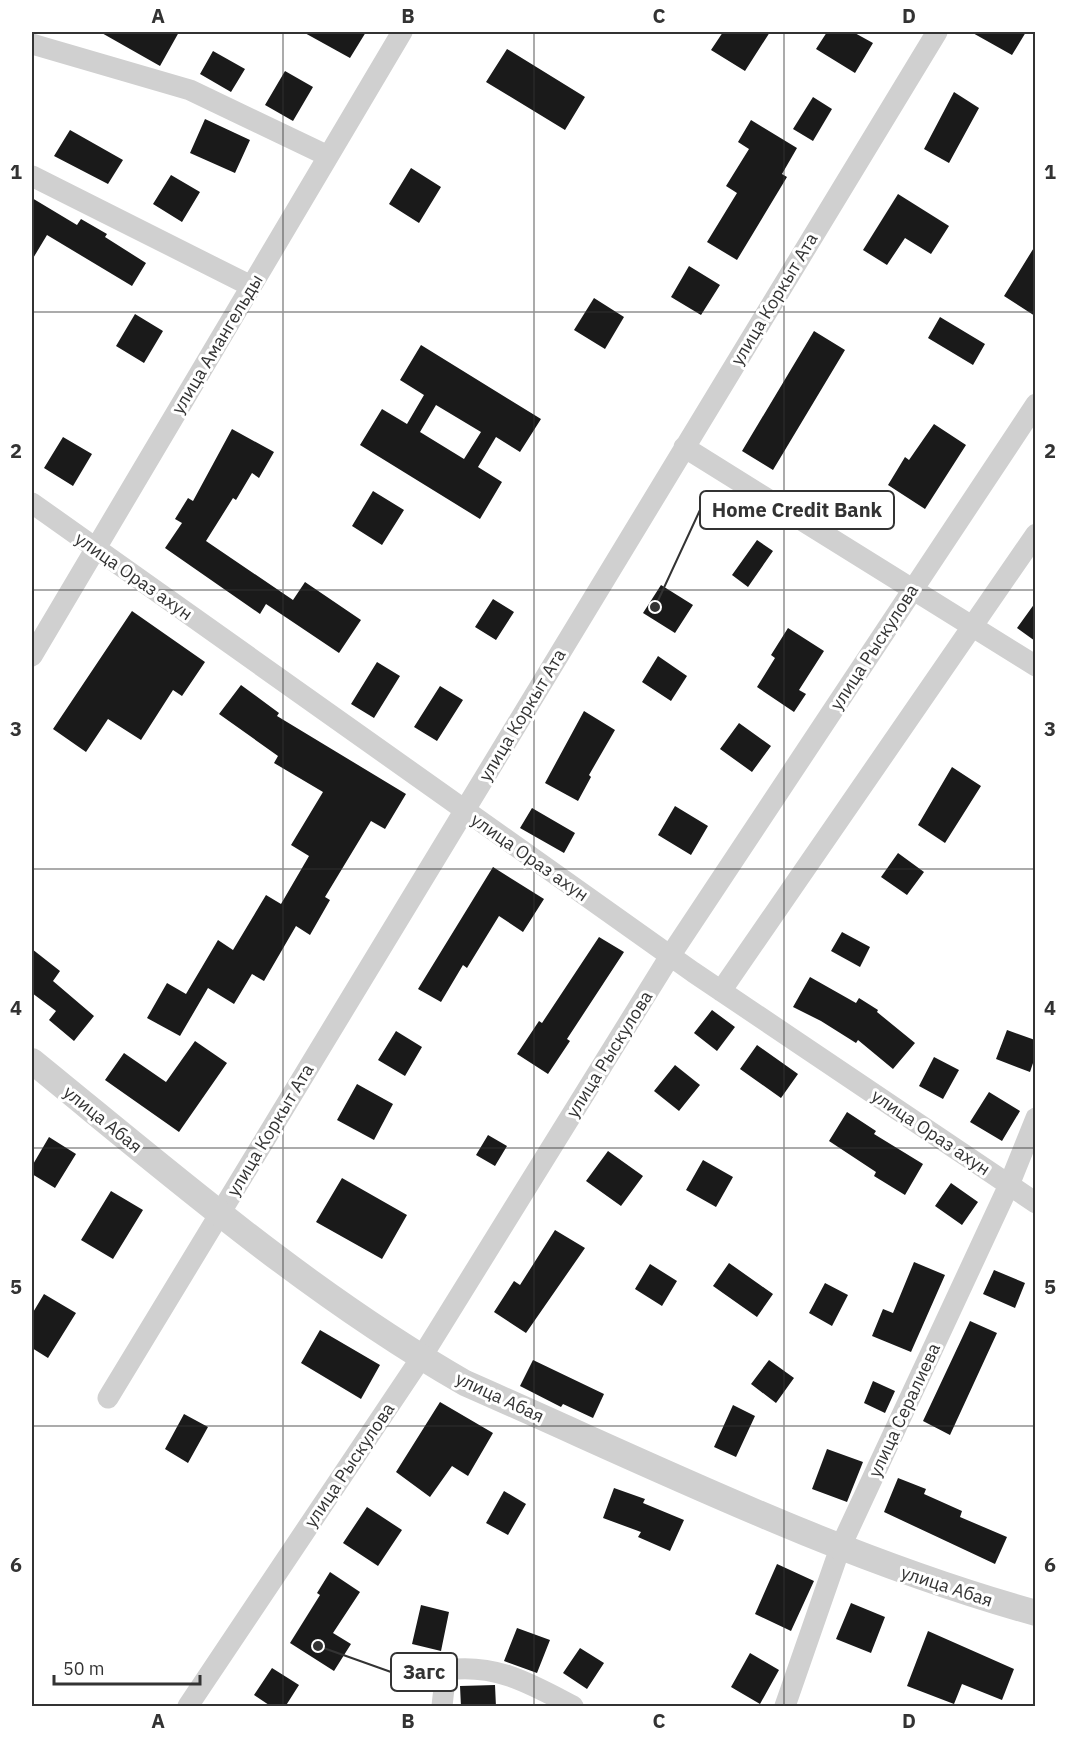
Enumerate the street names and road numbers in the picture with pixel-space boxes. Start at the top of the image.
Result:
street label: улица Коркыт Ата [725,228,823,369]
street label: улица Амангельды [166,270,268,418]
street label: улица Ораз ахун [71,527,197,625]
street label: улица Рыскулова [825,579,923,714]
street label: улица Коркыт Ата [473,644,571,785]
street label: улица Ораз ахун [467,808,593,906]
street label: улица Рыскулова [561,986,658,1122]
street label: улица Коркыт Ата [221,1059,319,1200]
street label: улица Абая [59,1080,147,1158]
street label: улица Ораз ахун [867,1084,995,1180]
street label: улица Сералиева [863,1339,945,1481]
street label: улица Абая [452,1366,548,1428]
street label: улица Рыскулова [299,1398,399,1532]
street label: улица Абая [898,1560,996,1612]

